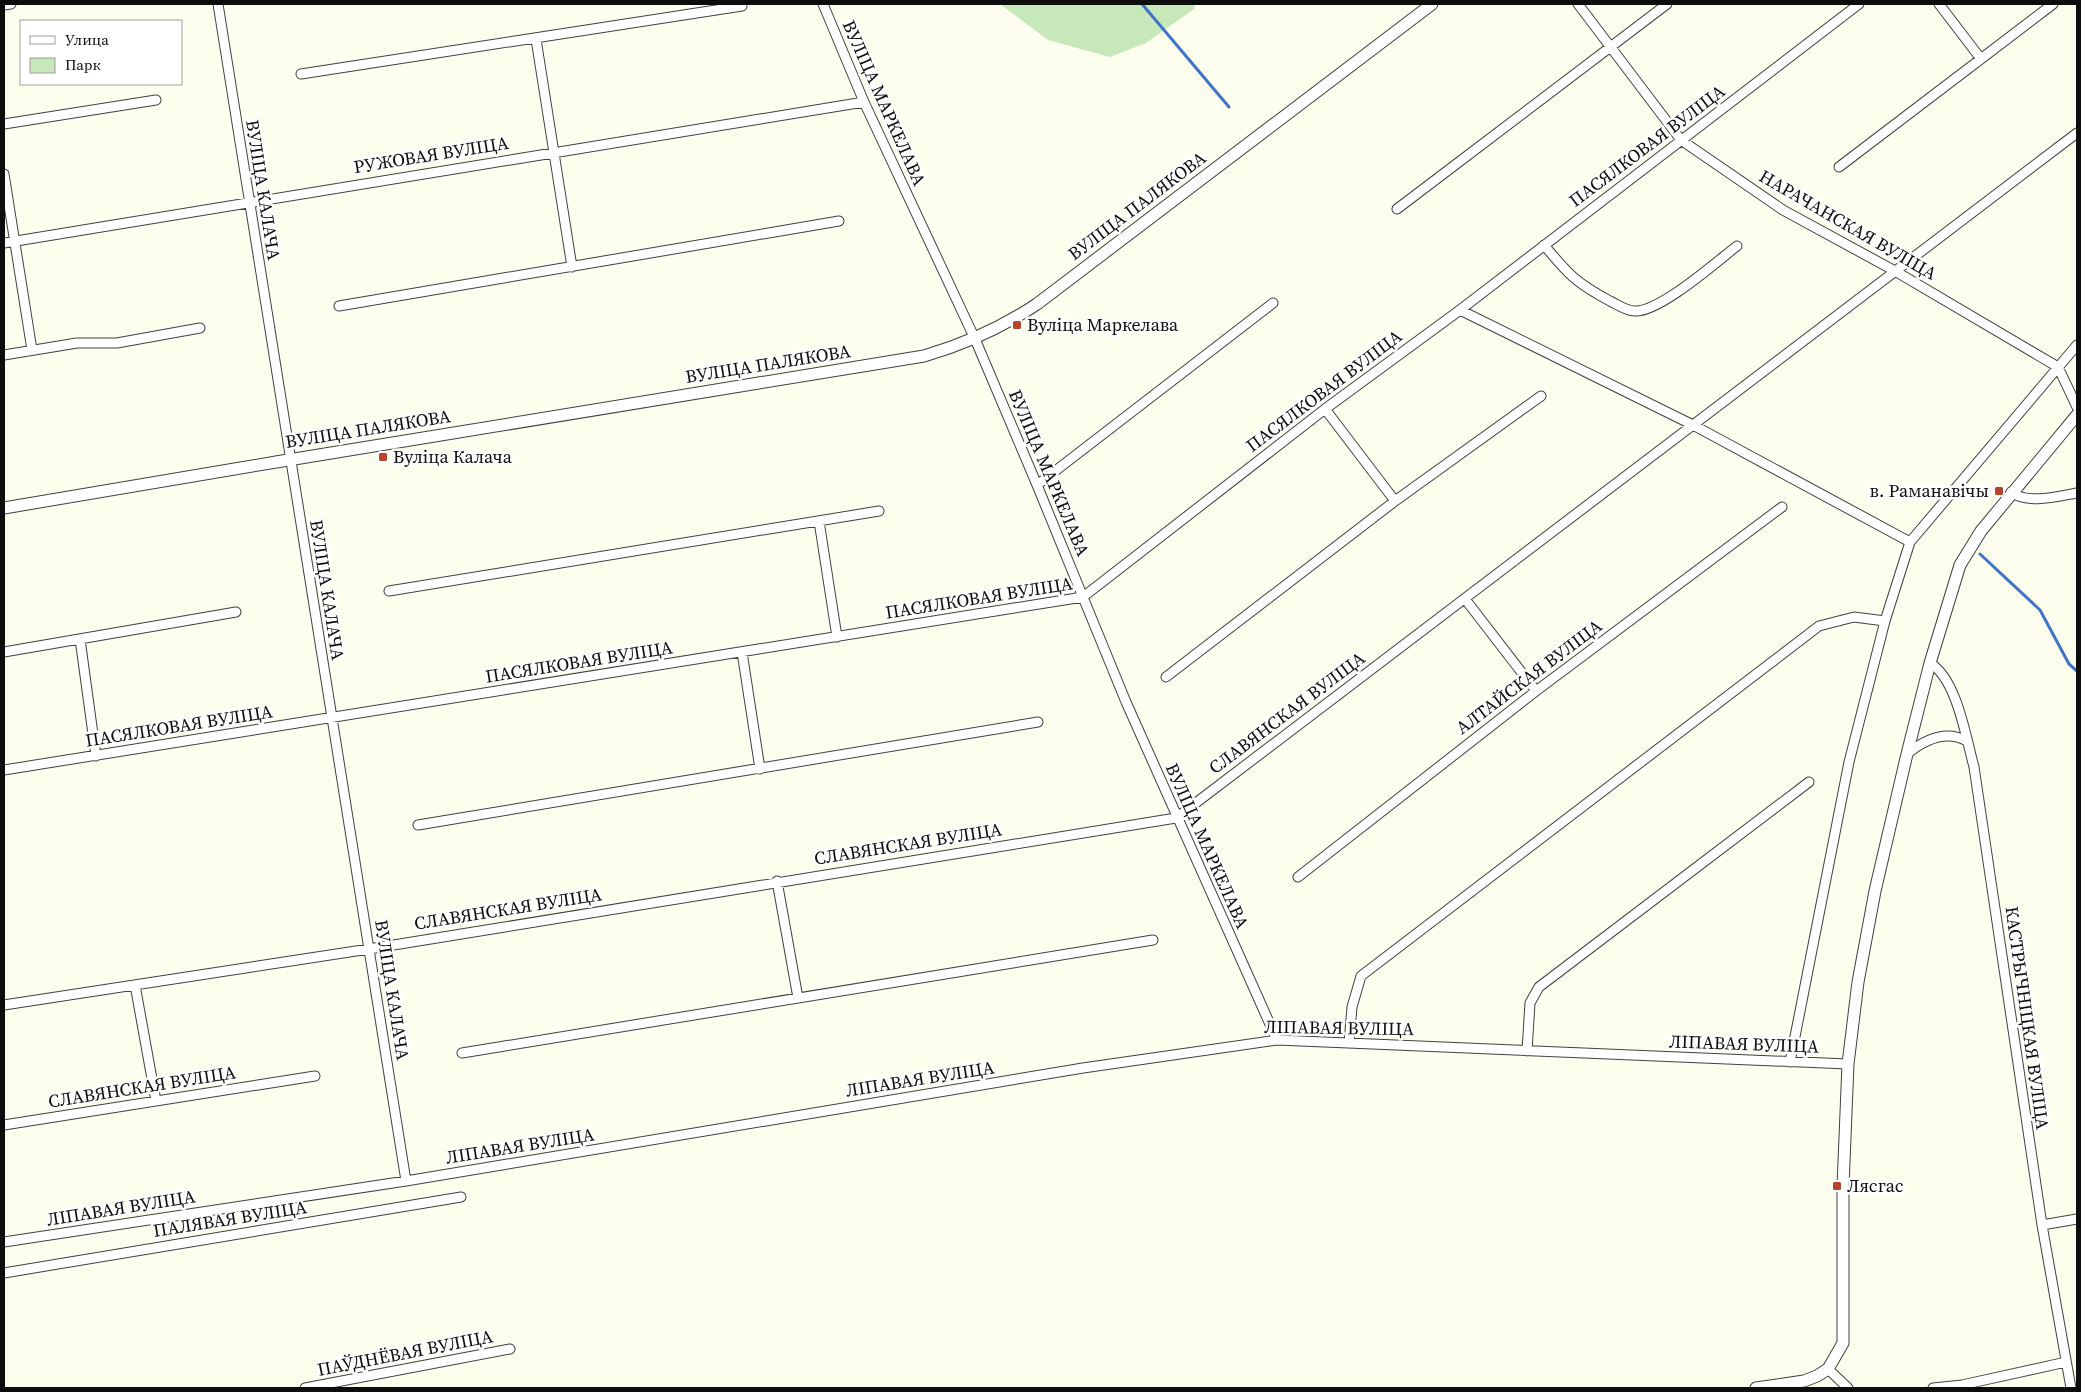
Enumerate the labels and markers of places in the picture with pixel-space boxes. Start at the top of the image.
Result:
place label: Вуліца Маркелава [1027,312,1179,337]
marker: Вуліца Маркелава [1011,319,1023,331]
place label: Вуліца Калача [393,444,513,469]
marker: Вуліца Калача [377,451,389,463]
place label: в. Раманавічы [1870,478,1989,503]
marker: в. Раманавічы [1993,485,2005,497]
place label: Лясгас [1847,1173,1904,1198]
marker: Лясгас [1831,1180,1843,1192]

